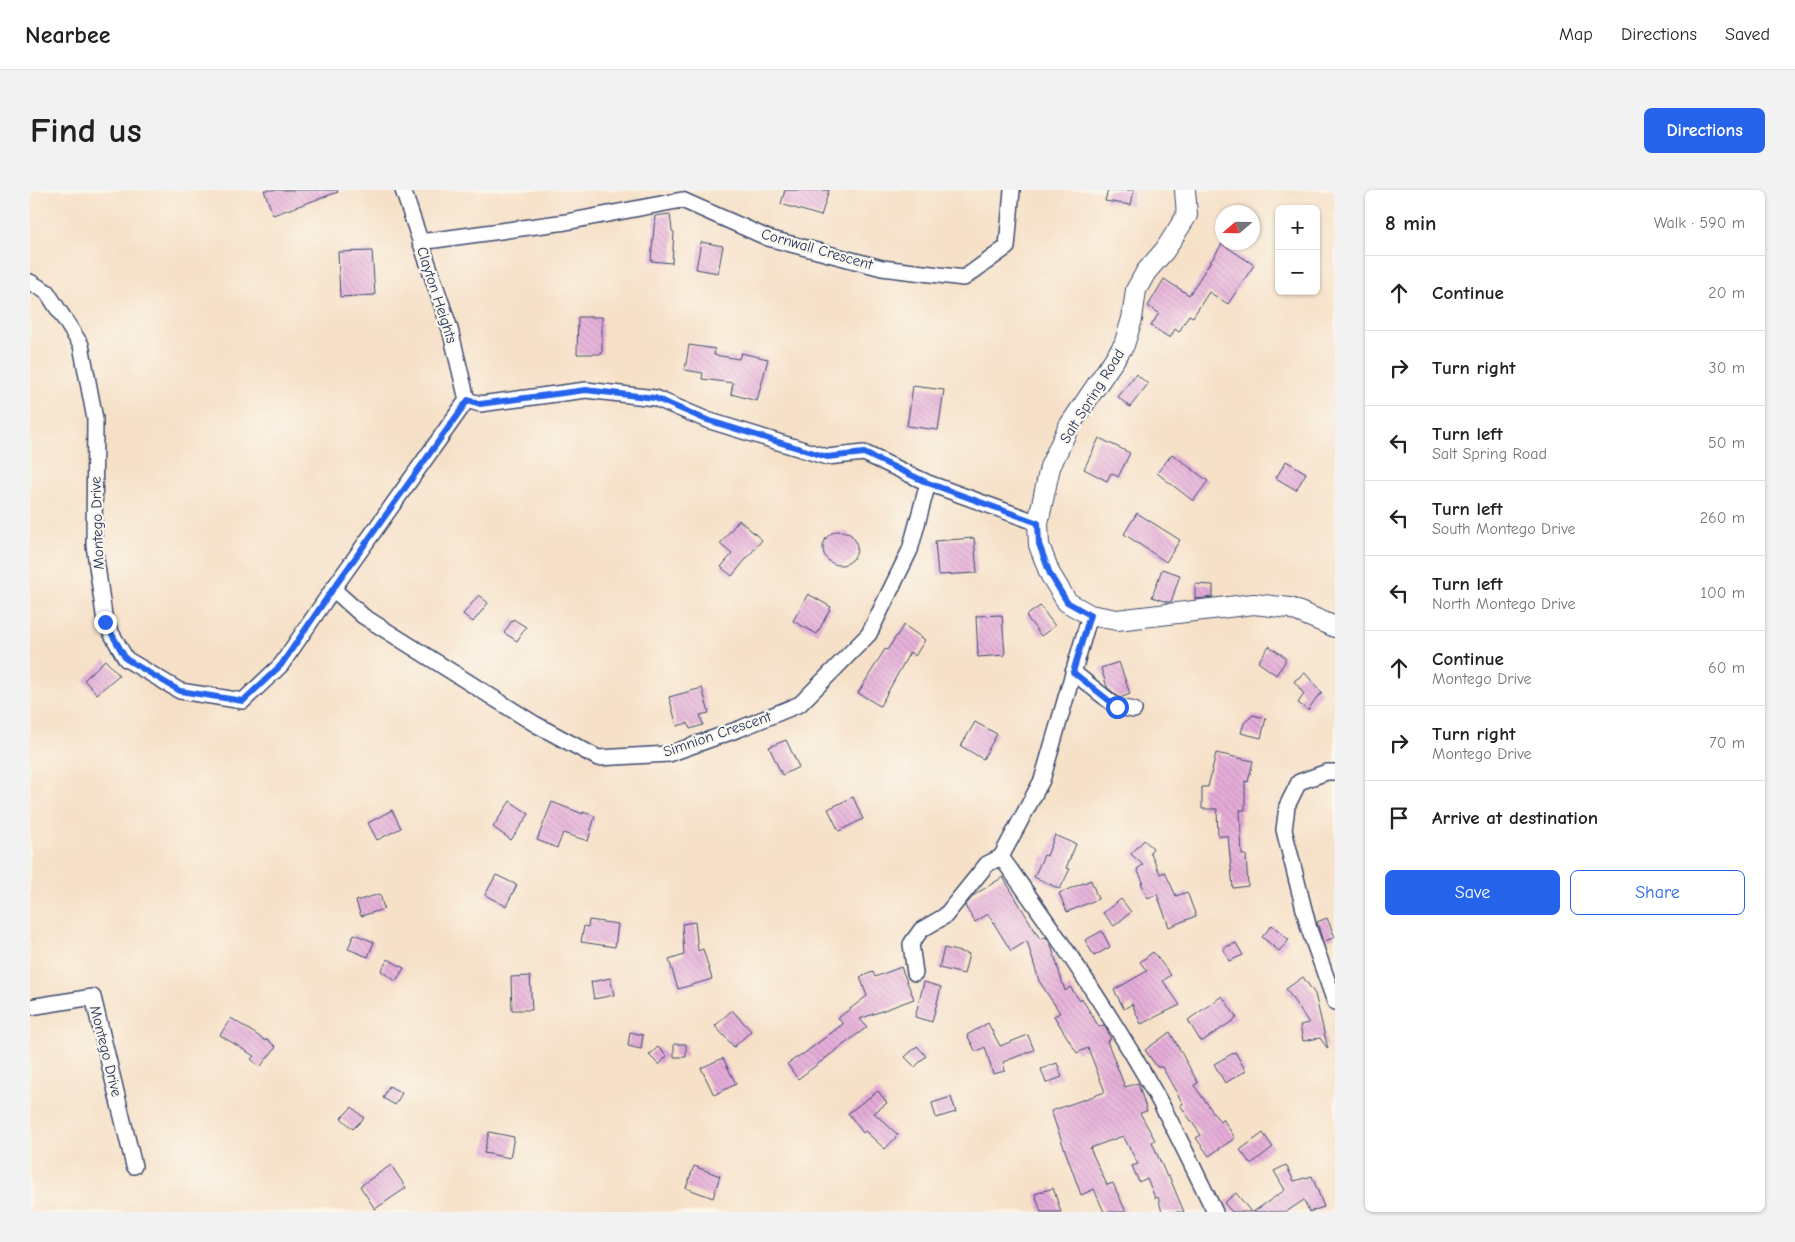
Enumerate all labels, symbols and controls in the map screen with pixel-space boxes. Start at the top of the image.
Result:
text: Nearbee [25,21,110,49]
text: Map [1559,24,1593,45]
text: Directions [1621,24,1697,45]
text: Saved [1725,24,1770,45]
button: Directions [1644,108,1765,153]
text: Find us [30,110,142,151]
north arrow [1215,205,1260,250]
map controls [1275,205,1320,295]
button: + [1275,205,1320,250]
text: 8 min [1385,211,1436,235]
text: Walk · 590 m [1654,214,1745,232]
street label: Cornwall Crescent [759,224,876,274]
street label: Clayton Heights [413,245,461,345]
button: − [1275,250,1320,295]
icon: ahead [1385,279,1413,307]
text: Continue [1432,282,1504,304]
text: 20 m [1708,284,1745,302]
street label: Salt Spring Road [1056,345,1128,447]
icon: right [1385,354,1413,382]
text: Turn right [1432,357,1516,379]
text: 30 m [1709,359,1745,377]
text: Turn left [1432,423,1503,445]
icon: left [1385,429,1413,457]
text: 50 m [1708,434,1745,452]
text: Salt Spring Road [1432,445,1547,463]
street label: Montego Drive [86,476,108,570]
text: Turn left [1432,498,1503,520]
icon: left [1385,504,1413,532]
text: 260 m [1700,509,1745,527]
text: South Montego Drive [1432,520,1576,538]
text: Turn left [1432,573,1503,595]
icon: left [1385,579,1413,607]
text: 100 m [1701,584,1745,602]
text: North Montego Drive [1432,595,1575,613]
route end [94,611,117,634]
text: Continue [1432,648,1504,670]
icon: ahead [1385,654,1413,682]
text: 60 m [1708,659,1745,677]
text: Montego Drive [1432,670,1532,688]
route start [1106,696,1129,719]
street label: Simnion Crescent [661,707,774,761]
text: Turn right [1432,723,1516,745]
icon: right [1385,729,1413,757]
text: 70 m [1709,734,1745,752]
text: Montego Drive [1432,745,1532,763]
icon: arrive [1385,804,1413,832]
text: Arrive at destination [1432,807,1598,829]
button: Save [1385,870,1560,915]
button: Share [1570,870,1745,915]
street label: Montego Drive [86,1004,126,1099]

